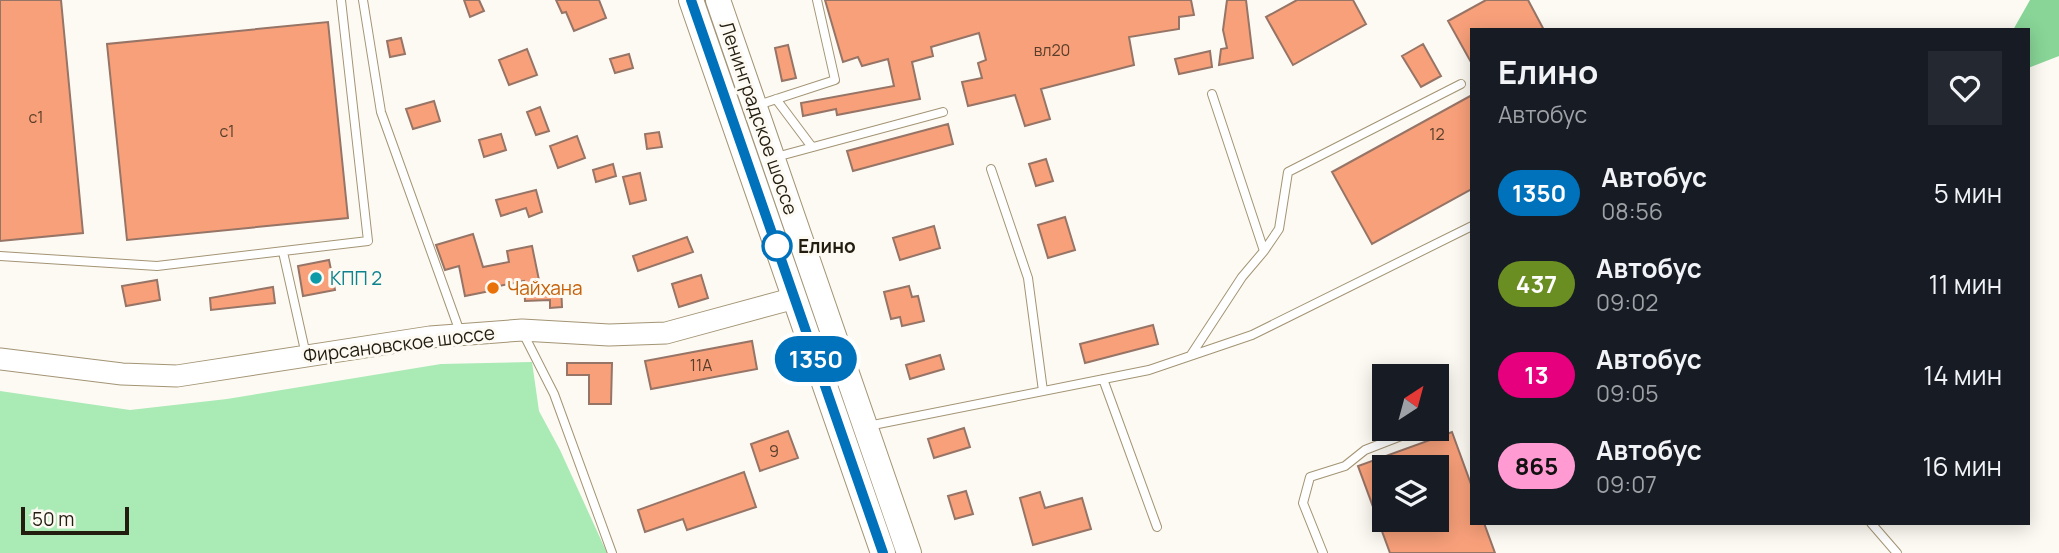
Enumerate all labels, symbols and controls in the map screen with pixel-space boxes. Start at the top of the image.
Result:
street label: Ленинградское шоссе [714,18,804,218]
house number: вл20 [1034,39,1070,61]
text: Елино [1498,49,1598,94]
button: heart [1928,51,2002,125]
text: Автобус [1498,98,1587,130]
house number: с1 [28,106,44,128]
house number: с1 [219,120,235,142]
house number: 12 [1429,123,1445,145]
text: Автобус [1601,159,1707,195]
text: 5 мин [1934,175,2002,211]
text: 1350 [1512,176,1566,209]
text: 08:56 [1601,195,1663,227]
marker: Елино [762,231,792,261]
place label: Елино [798,233,856,259]
text: Автобус [1596,250,1702,286]
place label: КПП 2 [330,265,382,291]
text: 11 мин [1928,266,2002,302]
text: 437 [1516,267,1557,300]
marker: КПП 2 [308,270,324,286]
place label: Чайхана [507,275,583,301]
marker: Чайхана [485,280,501,296]
text: 09:02 [1596,286,1658,318]
street label: Фирсановское шоссе [302,319,496,369]
line badge: 1350 [767,336,865,382]
text: Автобус [1596,341,1702,377]
text: 1350 [789,342,843,375]
house number: 11А [690,354,712,376]
text: 14 мин [1923,357,2002,393]
text: 13 [1524,358,1549,391]
north arrow [1372,364,1449,441]
map controls [1372,364,1449,532]
text: 09:05 [1596,377,1659,409]
text: Автобус [1596,432,1702,468]
house number: 9 [769,440,779,462]
text: 16 мин [1922,448,2002,484]
text: 865 [1515,449,1558,482]
button: layers [1372,455,1449,532]
text: 09:07 [1596,468,1657,500]
scale bar [21,504,130,536]
text: 50 m [32,506,74,532]

